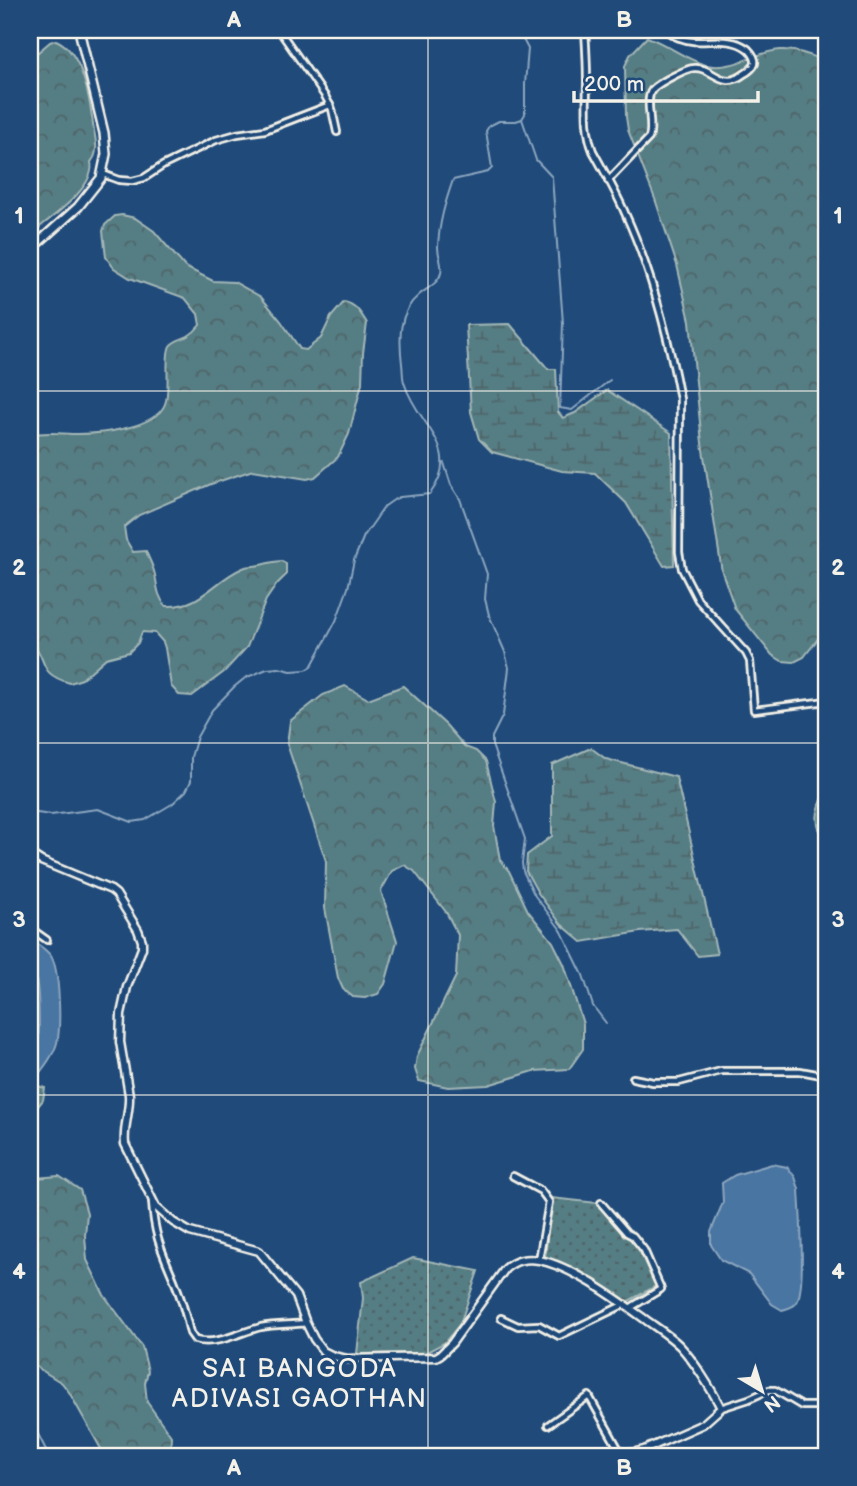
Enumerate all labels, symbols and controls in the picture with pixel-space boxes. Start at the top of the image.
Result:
text: A [226,6,242,34]
text: B [616,6,632,34]
scale bar [574,60,757,104]
text: 200 m [584,72,644,97]
text: 1 [14,202,24,230]
text: 1 [833,202,843,230]
text: 2 [12,554,26,582]
text: 2 [831,554,845,582]
text: 3 [12,906,26,934]
text: 3 [831,906,845,934]
text: 4 [12,1258,26,1286]
text: 4 [831,1258,845,1286]
district label: SAI BANGODA ADIVASI GAOTHAN [172,1354,428,1415]
north arrow [728,1356,798,1426]
text: N [759,1390,784,1417]
text: A [226,1454,242,1482]
text: B [616,1454,632,1482]

